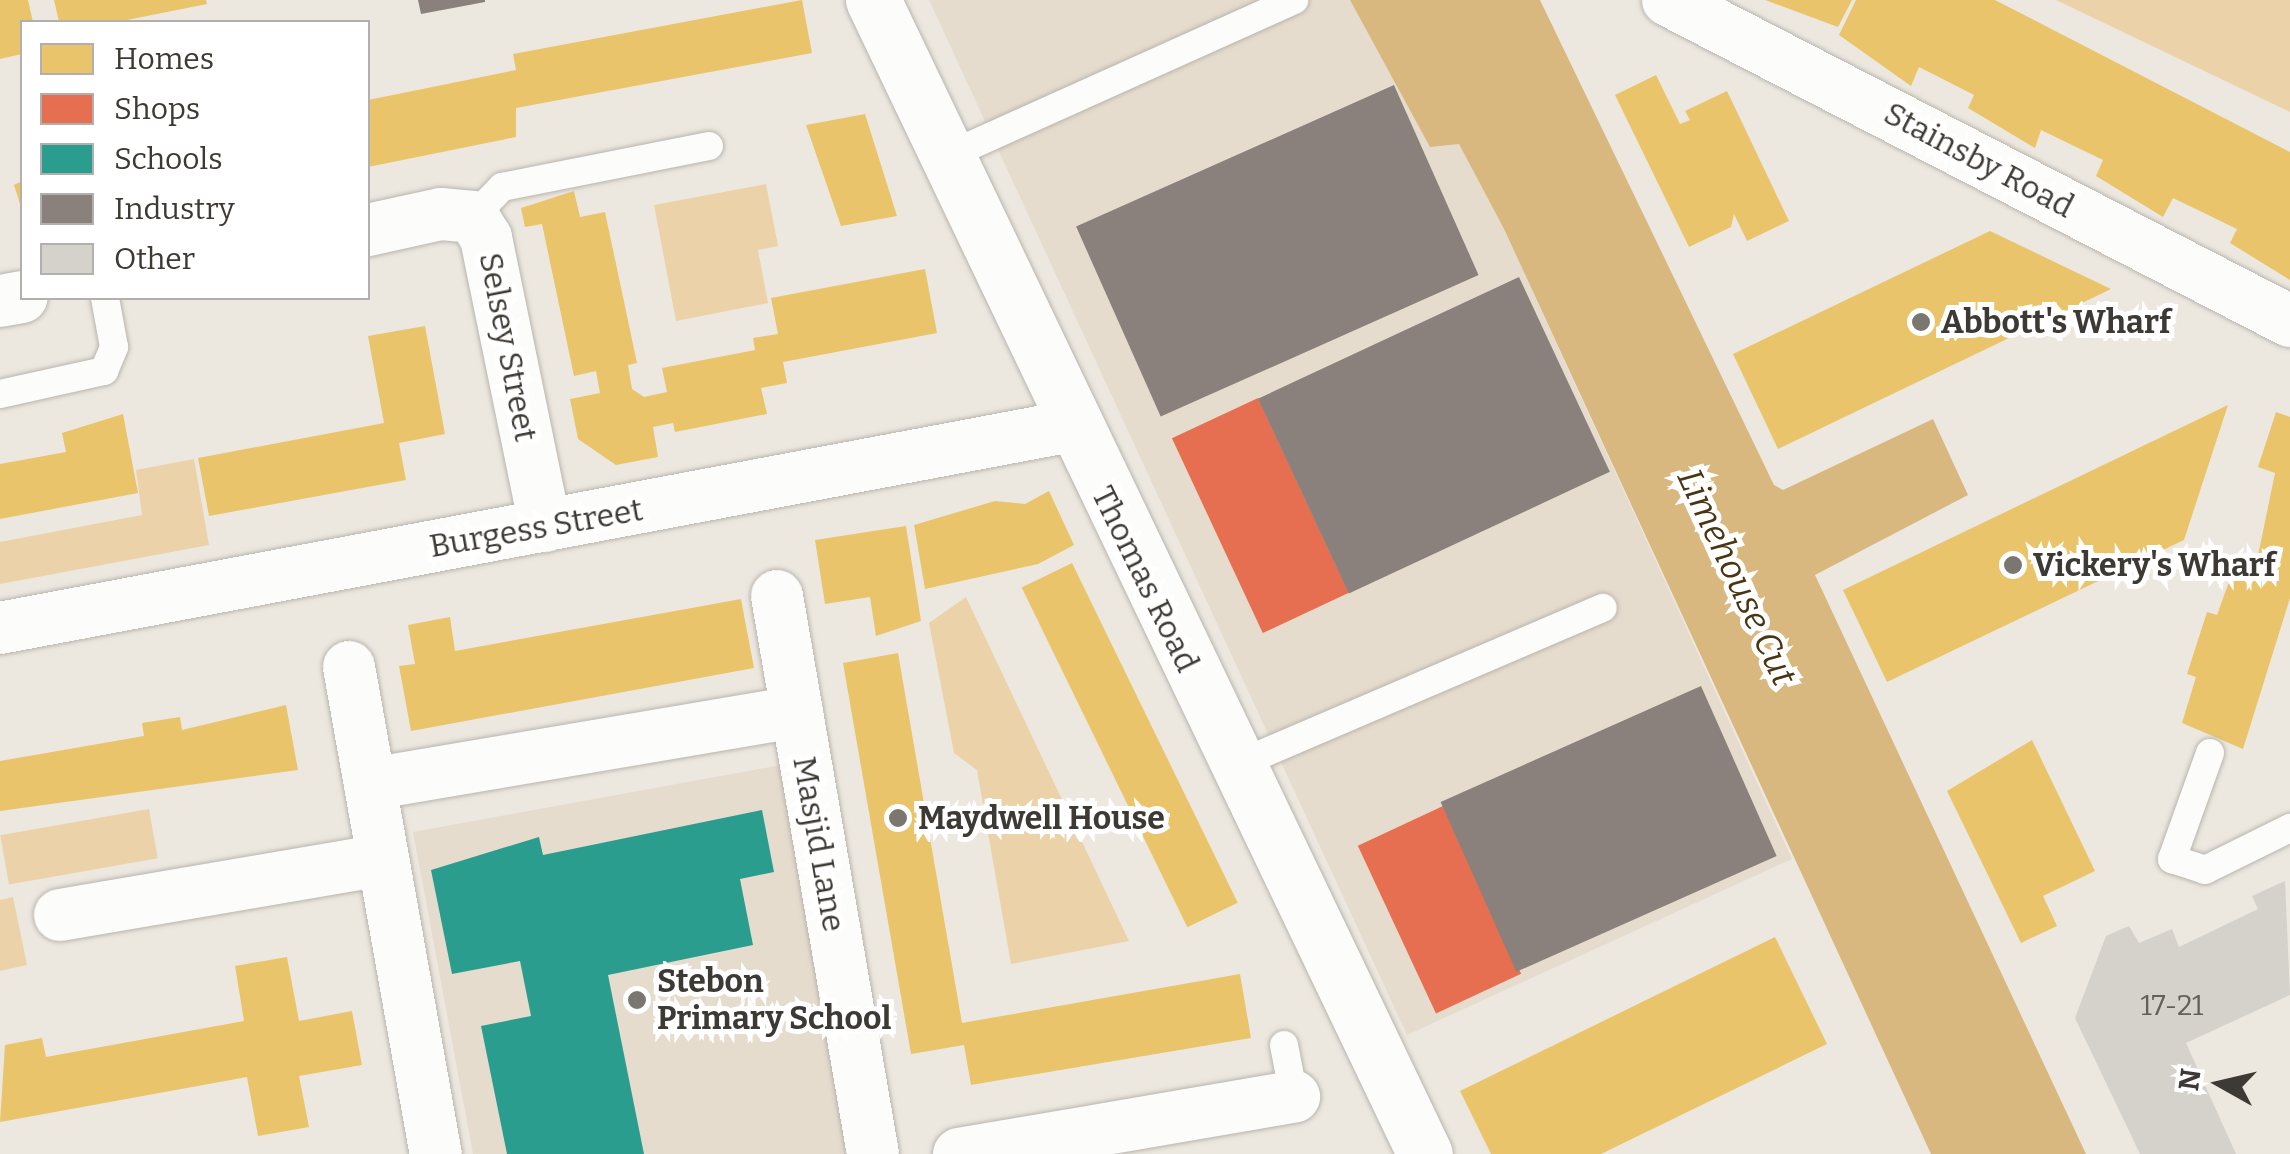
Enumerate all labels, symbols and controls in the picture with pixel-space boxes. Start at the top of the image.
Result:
legend [20,20,370,300]
text: Homes [114,41,214,77]
text: Shops [114,91,200,127]
street label: Stainsby Road [1878,94,2080,226]
text: Schools [114,141,223,177]
text: Industry [114,191,235,227]
text: Other [114,241,195,277]
street label: Selsey Street [471,249,545,445]
place label: Abbott's Wharf [1941,303,2171,341]
marker: Abbott's Wharf [1910,311,1932,333]
water label: Limehouse Cut [1668,462,1806,692]
street label: Thomas Road [1084,480,1206,678]
street label: Burgess Street [426,490,646,566]
place label: Vickery's Wharf [2033,546,2276,584]
marker: Vickery's Wharf [2002,554,2024,576]
street label: Masjid Lane [785,754,853,934]
place label: Maydwell House [918,799,1165,837]
marker: Maydwell House [887,807,909,829]
place label: Stebon Primary School [657,963,891,1038]
marker: Stebon Primary School [626,989,648,1011]
house number: 17-21 [2141,989,2203,1023]
north arrow [2170,1034,2270,1134]
text: N [2172,1067,2208,1093]

